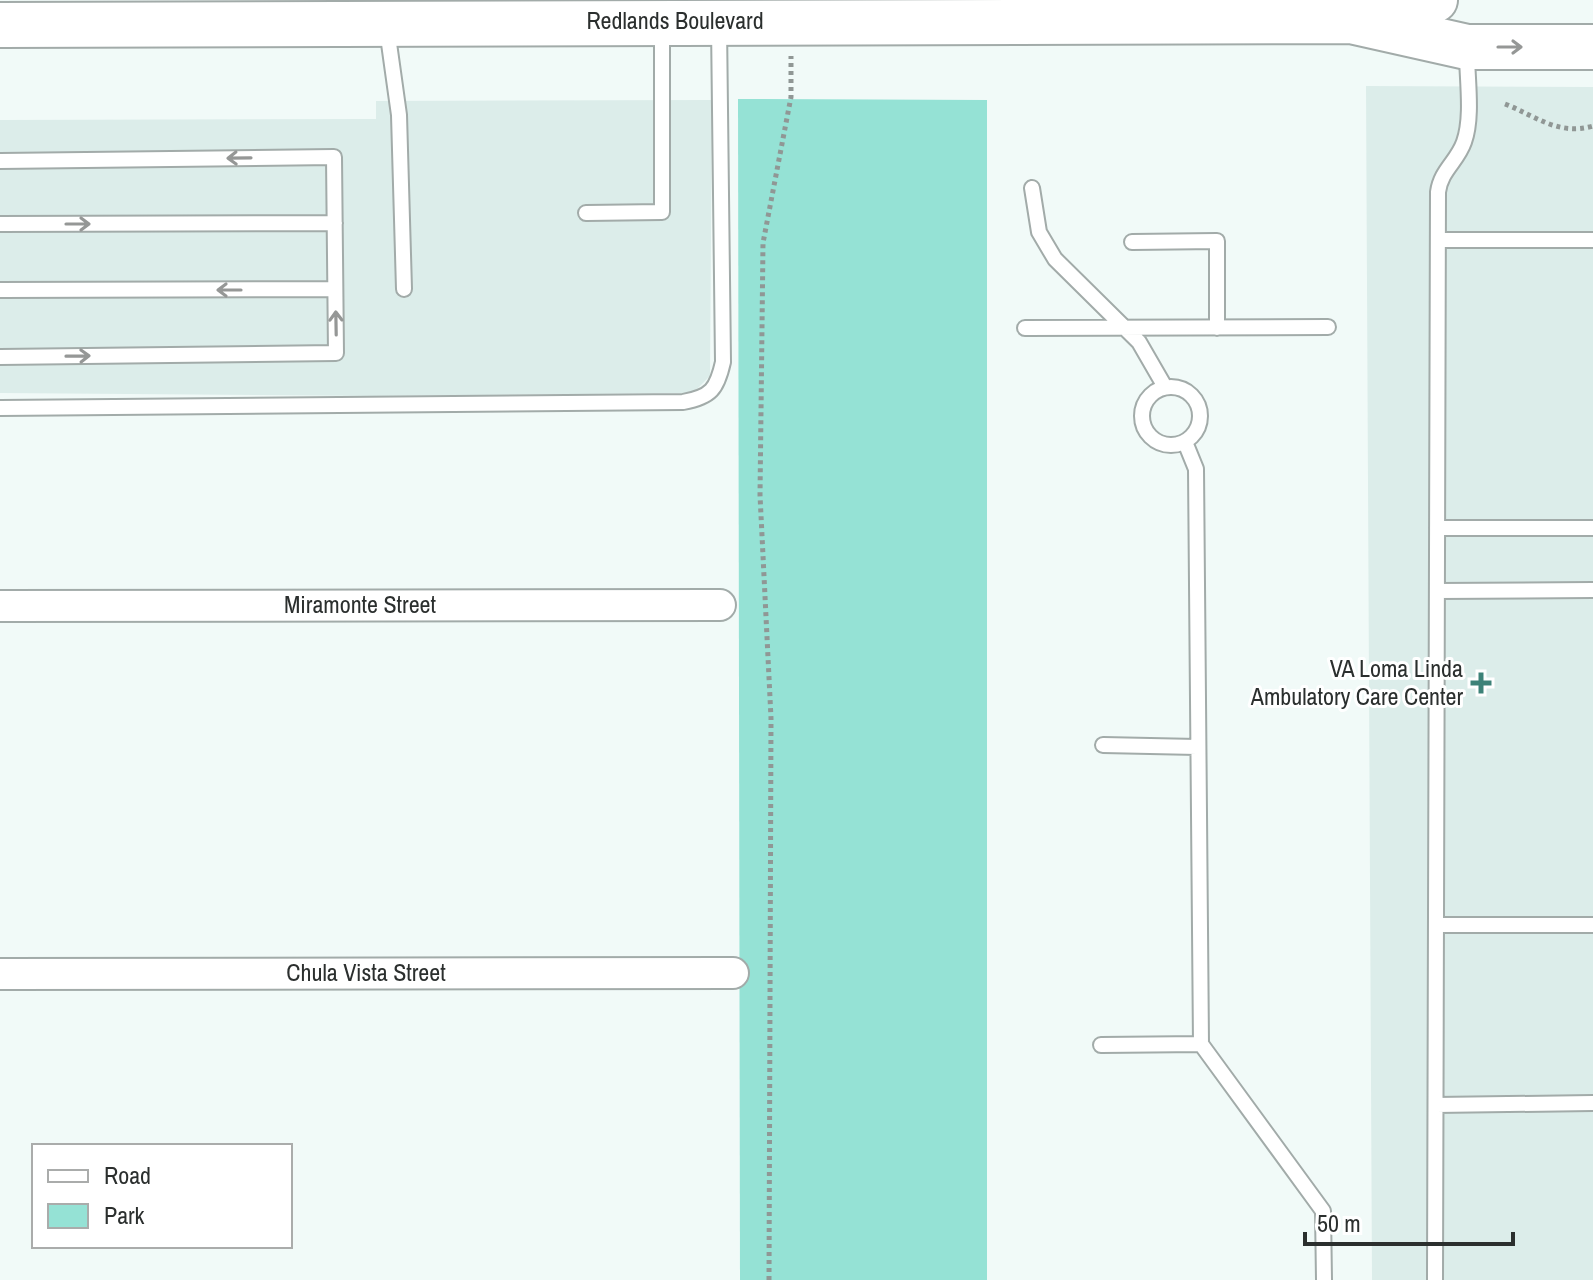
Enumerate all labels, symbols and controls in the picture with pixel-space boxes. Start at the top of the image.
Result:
street label: Redlands Boulevard [586,4,764,36]
one-way arrow [1496,39,1523,55]
one-way arrow [226,150,253,166]
one-way arrow [64,216,91,232]
one-way arrow [216,282,243,298]
one-way arrow [328,310,344,337]
one-way arrow [64,348,91,364]
street label: Miramonte Street [284,588,437,620]
place label: VA Loma Linda Ambulatory Care Center [1250,652,1463,712]
marker: VA Loma Linda Ambulatory Care Center [1470,672,1492,694]
street label: Chula Vista Street [286,956,446,988]
legend [32,1144,292,1248]
text: Road [104,1159,151,1191]
scale bar [1305,1196,1513,1246]
text: Park [104,1199,145,1231]
text: 50 m [1317,1207,1361,1239]

